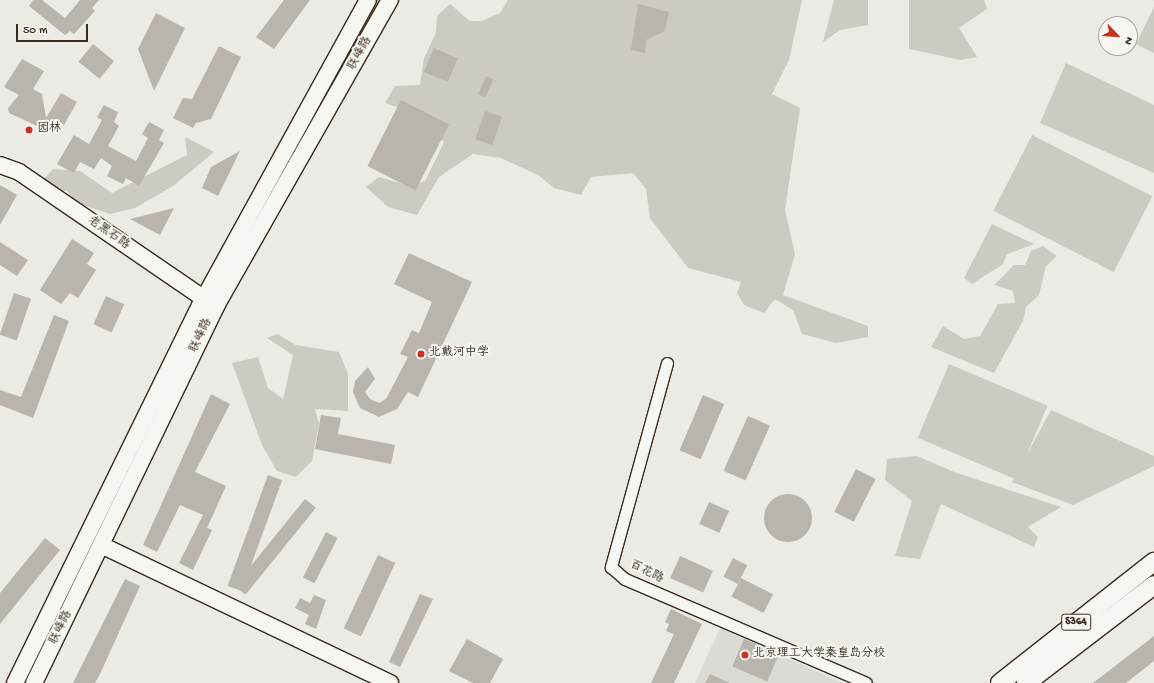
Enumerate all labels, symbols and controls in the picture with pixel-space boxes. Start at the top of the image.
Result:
scale bar [18,16,90,42]
north arrow [1098,16,1138,56]
text: 50 m [23,24,48,38]
street label: 联峰路 [346,35,376,73]
text: N [1121,35,1135,46]
place label: 园林 [37,123,61,137]
marker: 园林 [24,125,34,135]
street label: 老黑石路 [84,214,132,254]
street label: 联峰路 [188,317,216,355]
place label: 北戴河中学 [429,347,489,361]
marker: 北戴河中学 [416,349,426,359]
street label: 百花路 [627,559,665,587]
street label: 联峰路 [48,609,76,647]
road number: S364 [1061,613,1091,631]
place label: 北京理工大学秦皇岛分校 [753,648,885,662]
marker: 北京理工大学秦皇岛分校 [740,650,750,660]

